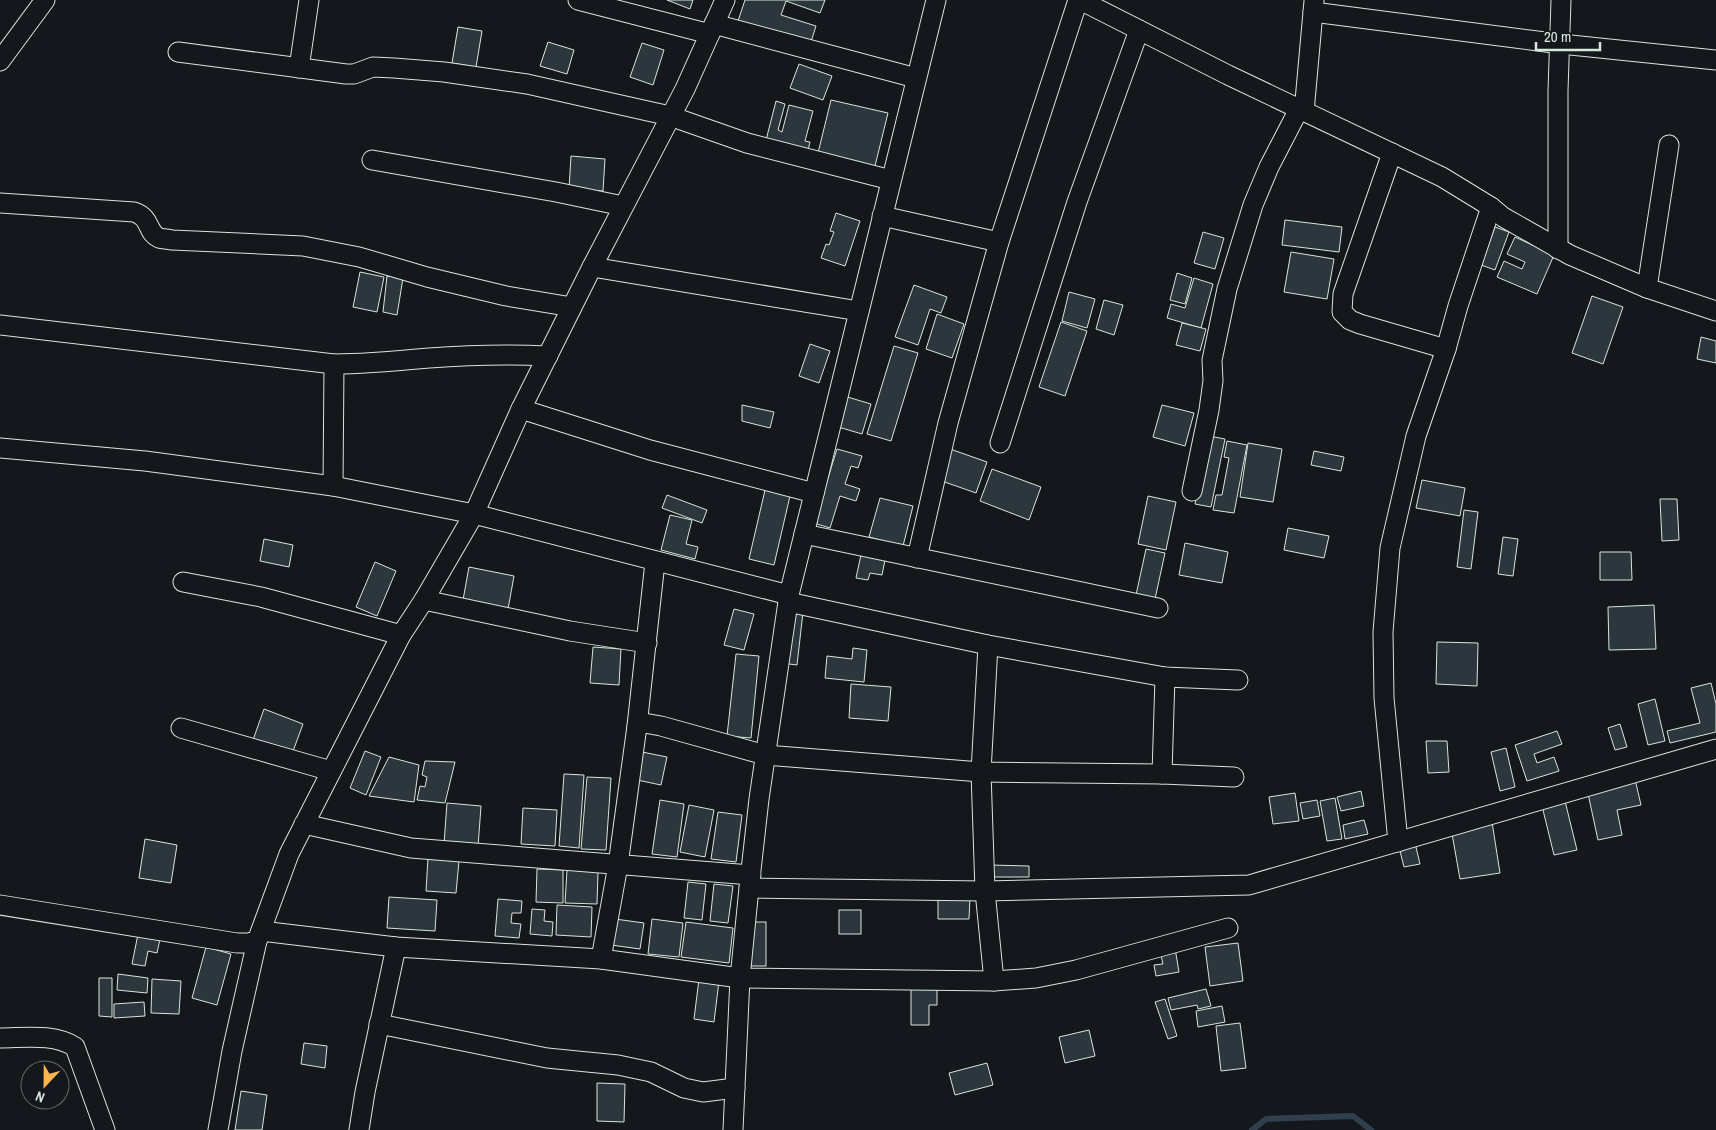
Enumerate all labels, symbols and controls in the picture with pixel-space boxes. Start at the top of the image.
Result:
scale bar [1536,20,1600,52]
text: 20 m [1544,26,1571,47]
north arrow [20,1060,70,1110]
text: N [33,1087,47,1107]

